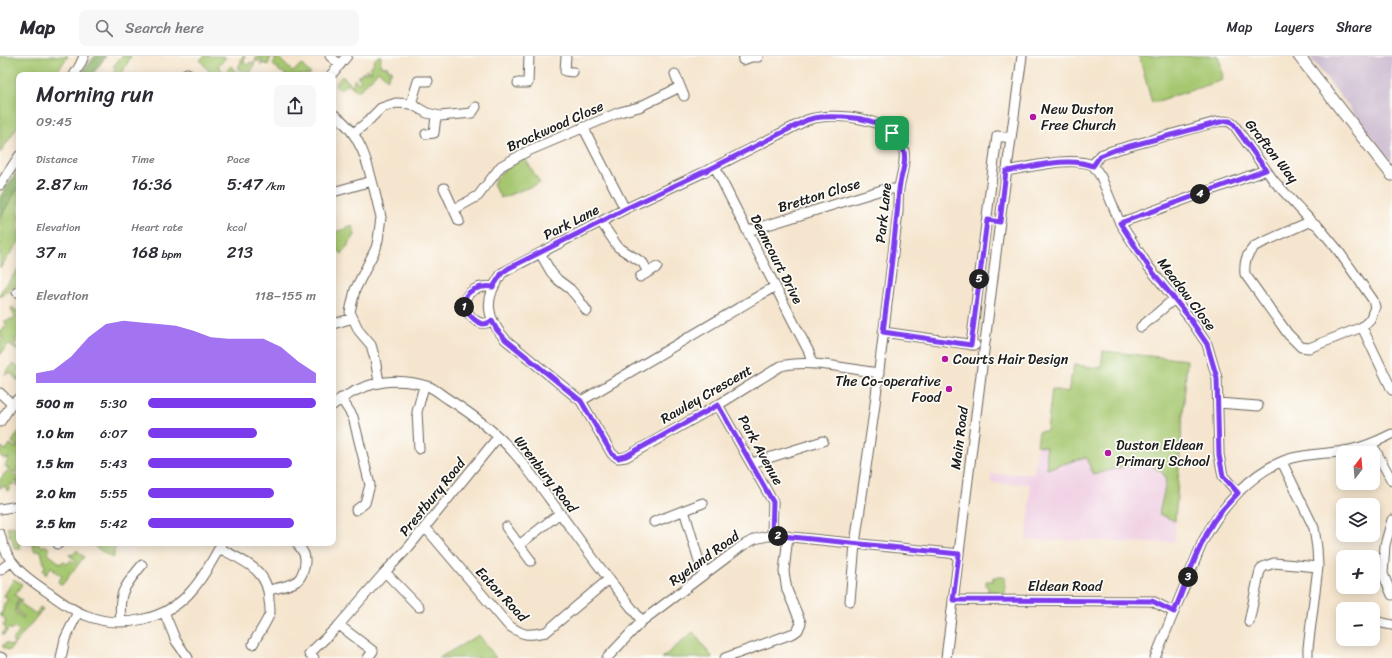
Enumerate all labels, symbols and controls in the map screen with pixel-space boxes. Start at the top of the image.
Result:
search box [79,10,359,46]
text: Map [20,11,55,44]
text: Search here [125,15,204,41]
text: Map [1227,15,1252,40]
text: Layers [1274,15,1314,40]
text: Share [1336,15,1372,40]
icon: search [93,17,115,39]
text: Morning run [36,75,154,114]
button: share [274,85,316,127]
street label: Brockwood Close [502,94,608,159]
place label: New Duston Free Church [1041,97,1116,138]
text: 09:45 [36,110,72,133]
marker: New Duston Free Church [1028,112,1038,122]
street label: Grafton Way [1238,113,1306,190]
pin [875,116,909,150]
icon: arrive [881,122,903,144]
text: Distance [36,150,78,169]
text: Time [131,150,155,169]
text: Pace [227,150,250,169]
text: 2.87 [36,169,71,199]
text: 16:36 [131,169,172,199]
text: 5:47 [227,169,263,199]
street label: Bretton Close [775,171,863,220]
text: km [71,177,88,196]
text: /km [263,177,285,196]
street label: Park Lane [868,182,899,244]
pin: 4 [1190,184,1210,204]
text: 4 [1197,184,1203,203]
street label: Park Lane [539,198,604,247]
street label: Deancourt Drive [743,210,810,309]
text: Elevation [36,218,81,237]
text: Heart rate [131,218,183,237]
text: kcal [227,218,247,237]
text: 37 [36,237,55,267]
text: 168 [131,237,159,267]
text: 213 [227,237,253,267]
text: m [55,245,66,264]
text: bpm [159,245,182,264]
street label: Meadow Close [1151,252,1223,336]
pin: 5 [969,269,989,289]
text: 5 [976,269,982,288]
text: Elevation [36,284,89,307]
text: 118–155 m [255,284,316,307]
pin: 1 [454,297,474,317]
text: 1 [462,297,466,316]
place label: Courts Hair Design [953,347,1069,372]
marker: Courts Hair Design [940,354,950,364]
street label: Rawley Crescent [656,358,757,431]
place label: The Co-operative Food [835,369,943,410]
marker: The Co-operative Food [944,384,954,394]
text: 500 m [36,392,74,415]
text: 5:30 [100,392,127,415]
street label: Main Road [943,403,976,471]
street label: Park Avenue [731,410,790,490]
text: 1.0 km [36,422,74,445]
text: 6:07 [100,422,127,445]
street label: Wrenbury Road [507,430,585,520]
place label: Duston Eldean Primary School [1116,433,1211,474]
north arrow [1336,446,1380,490]
map controls [1336,446,1380,646]
marker: Duston Eldean Primary School [1103,448,1113,458]
street label: Prestbury Road [393,451,473,542]
text: 1.5 km [36,452,74,475]
text: 5:43 [100,452,127,475]
text: 2.0 km [36,482,76,505]
text: 5:55 [100,482,128,505]
button: layers [1336,498,1380,542]
text: 2.5 km [36,512,76,535]
text: 5:42 [100,512,128,535]
street label: Ryeland Road [664,523,746,593]
pin: 2 [768,526,788,546]
text: 2 [775,526,781,545]
button: + [1336,550,1380,594]
street label: Eaton Road [469,561,535,629]
pin: 3 [1178,567,1198,587]
text: 3 [1185,567,1191,586]
street label: Eldean Road [1028,574,1104,599]
button: − [1336,602,1380,646]

